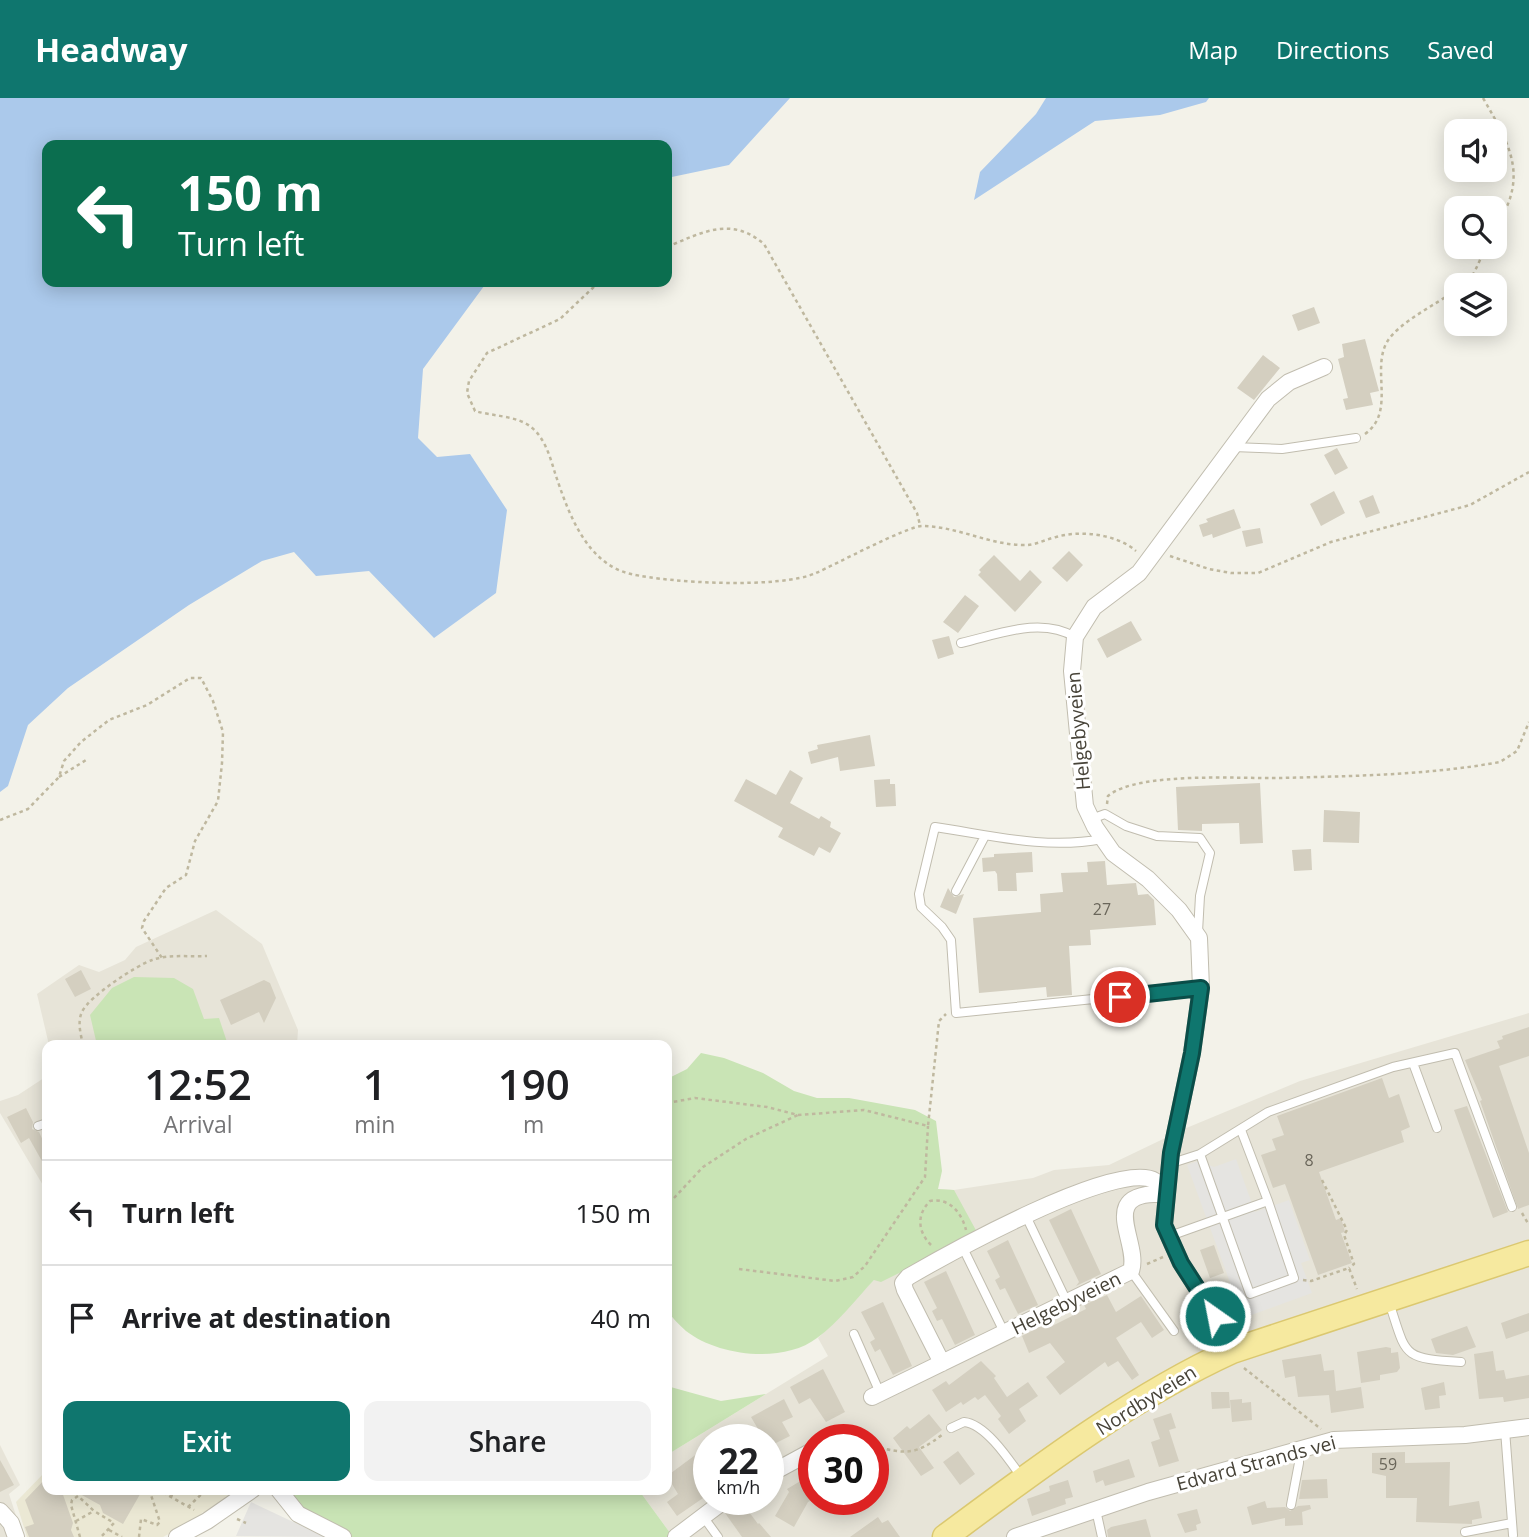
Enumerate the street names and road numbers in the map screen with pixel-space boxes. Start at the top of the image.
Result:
street label: Helgebyveien [1060,671,1096,791]
street label: Helgebyveien [1007,1265,1125,1341]
street label: Nordbyveien [1091,1359,1201,1441]
street label: Edvard Strands vei [1173,1429,1339,1497]

